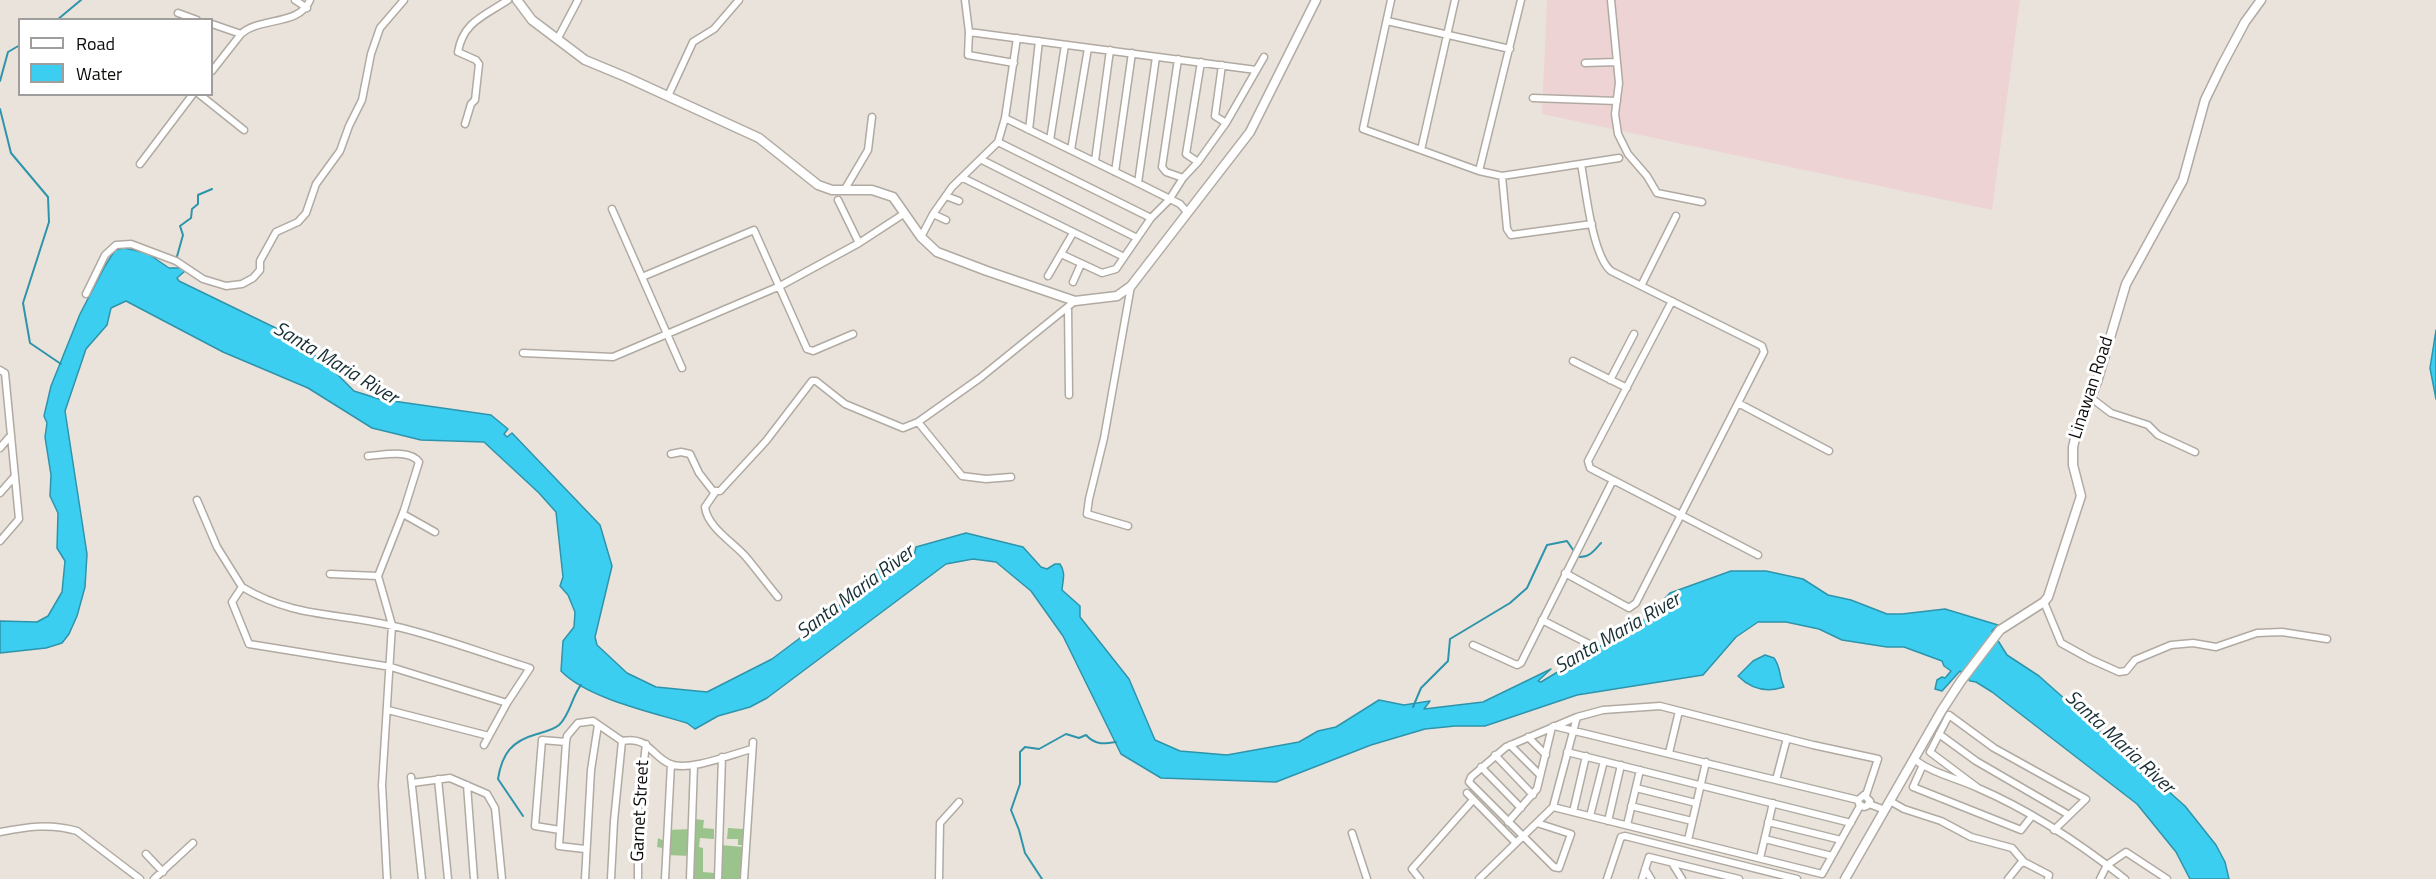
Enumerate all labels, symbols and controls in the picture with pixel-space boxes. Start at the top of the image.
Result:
legend [18,18,213,96]
text: Road [76,30,115,57]
text: Water [76,60,122,87]
water label: Santa Maria River [269,317,401,411]
street label: Linawan Road [2065,334,2119,442]
water label: Santa Maria River [793,541,919,645]
water label: Santa Maria River [1551,588,1685,680]
water label: Santa Maria River [2059,686,2179,800]
street label: Garnet Street [628,760,654,862]

